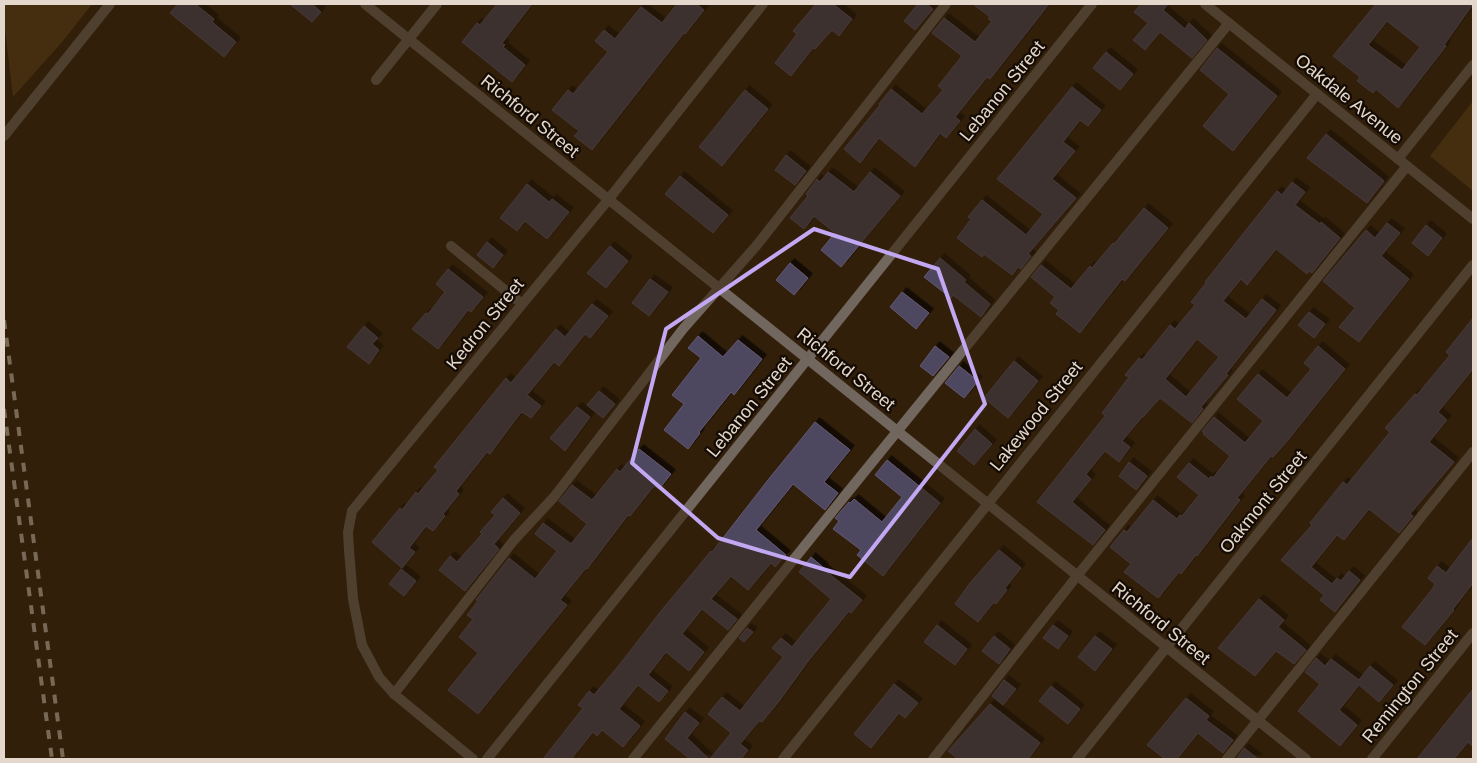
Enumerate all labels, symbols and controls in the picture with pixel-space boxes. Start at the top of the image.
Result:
street label: Lebanon Street [955,37,1049,145]
street label: Oakdale Avenue [1292,50,1406,148]
street label: Richford Street [477,70,583,162]
street label: Kedron Street [442,275,528,373]
street label: Richford Street [793,323,899,415]
street label: Lebanon Street [702,353,796,461]
street label: Lakewood Street [986,357,1086,475]
street label: Oakmont Street [1216,447,1310,557]
street label: Richford Street [1108,577,1214,669]
street label: Remington Street [1358,625,1462,747]

